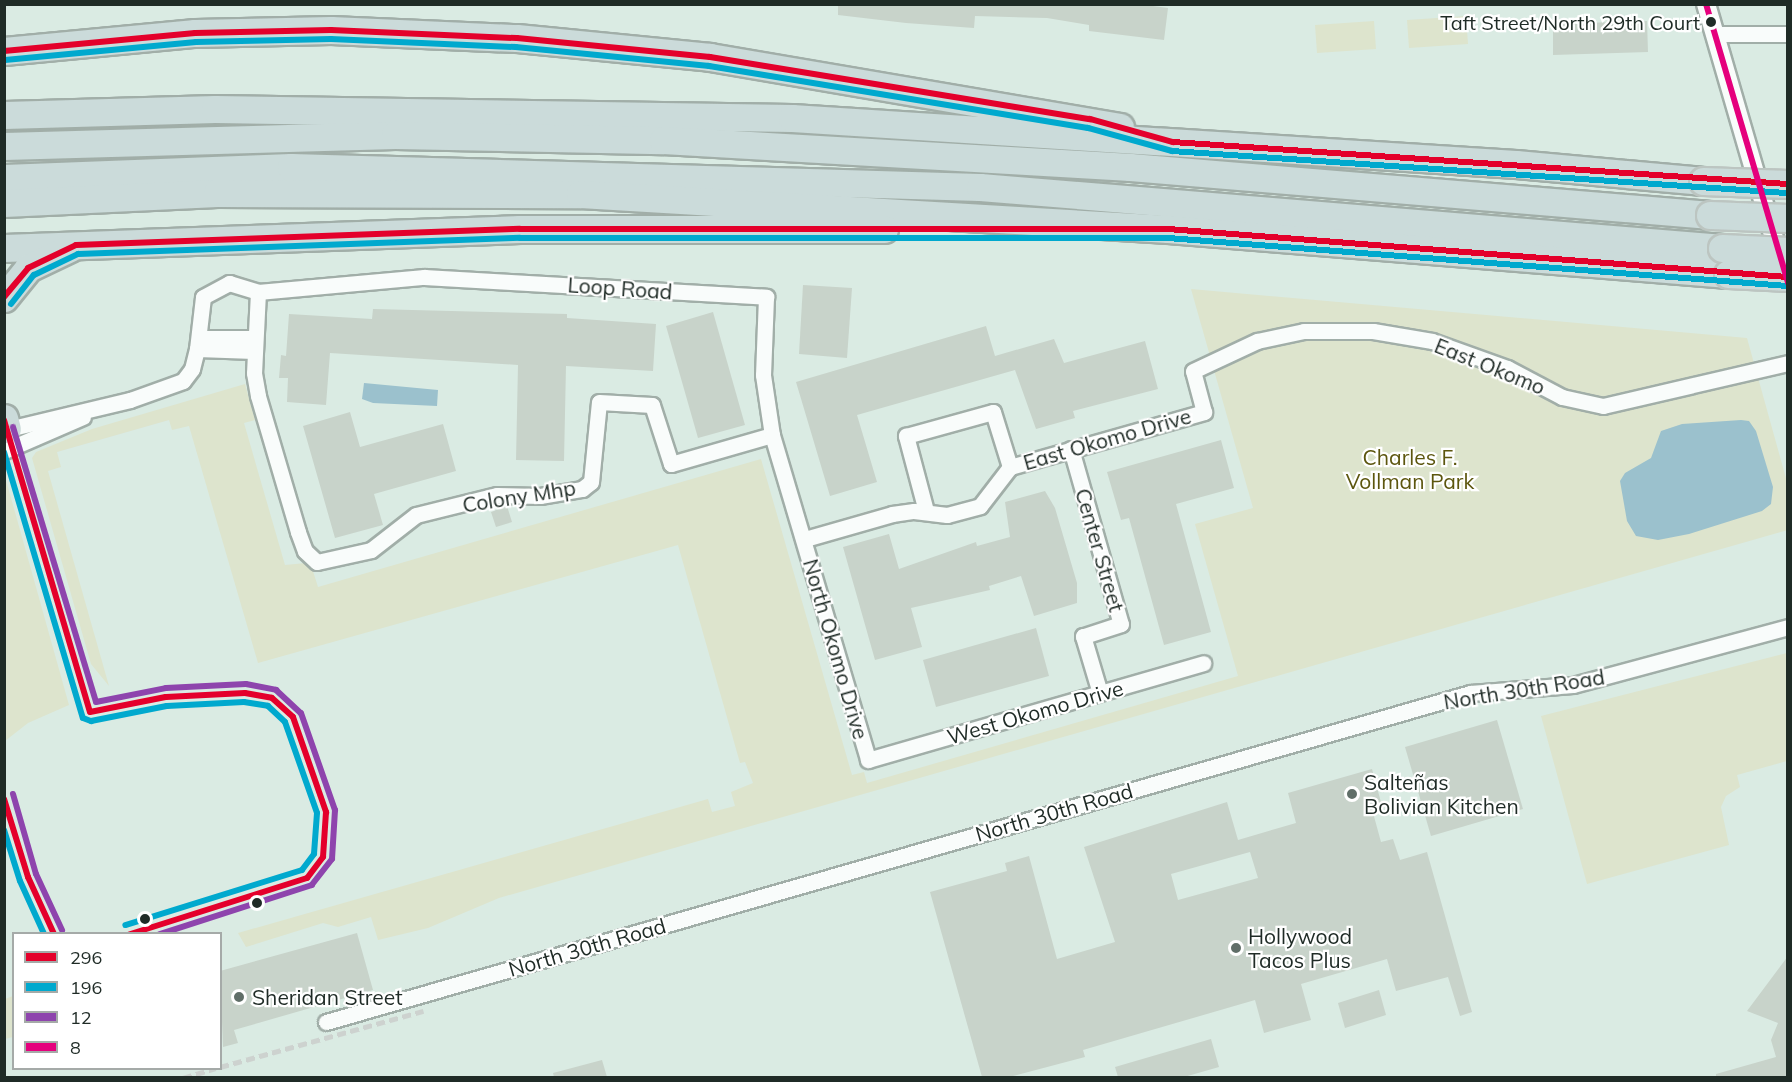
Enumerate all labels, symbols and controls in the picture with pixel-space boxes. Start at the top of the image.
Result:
place label: Taft Street/North 29th Court [1440,10,1700,34]
marker: Taft Street/North 29th Court [1705,16,1717,28]
street label: Loop Road [567,272,673,304]
street label: East Okomo [1431,332,1549,400]
street label: East Okomo Drive [1020,403,1194,475]
park label: Charles F. Vollman Park [1346,444,1474,494]
street label: Colony Mhp [461,475,577,517]
street label: Center Street [1070,485,1130,615]
street label: North Okomo Drive [798,556,874,742]
street label: North 30th Road [1442,664,1606,714]
street label: West Okomo Drive [944,675,1126,749]
place label: Salteñas Bolivian Kitchen [1364,769,1519,819]
street label: North 30th Road [972,777,1136,847]
marker: Salteñas Bolivian Kitchen [1345,787,1359,801]
unlabelled marker [251,897,263,909]
street label: North 30th Road [505,912,669,982]
unlabelled marker [139,913,151,925]
place label: Hollywood Tacos Plus [1248,923,1352,973]
legend [12,932,222,1070]
marker: Hollywood Tacos Plus [1229,941,1243,955]
text: 296 [70,946,102,969]
text: 196 [70,976,102,999]
place label: Sheridan Street [252,984,402,1010]
marker: Sheridan Street [230,988,248,1006]
text: 12 [70,1006,92,1029]
text: 8 [70,1036,81,1059]

